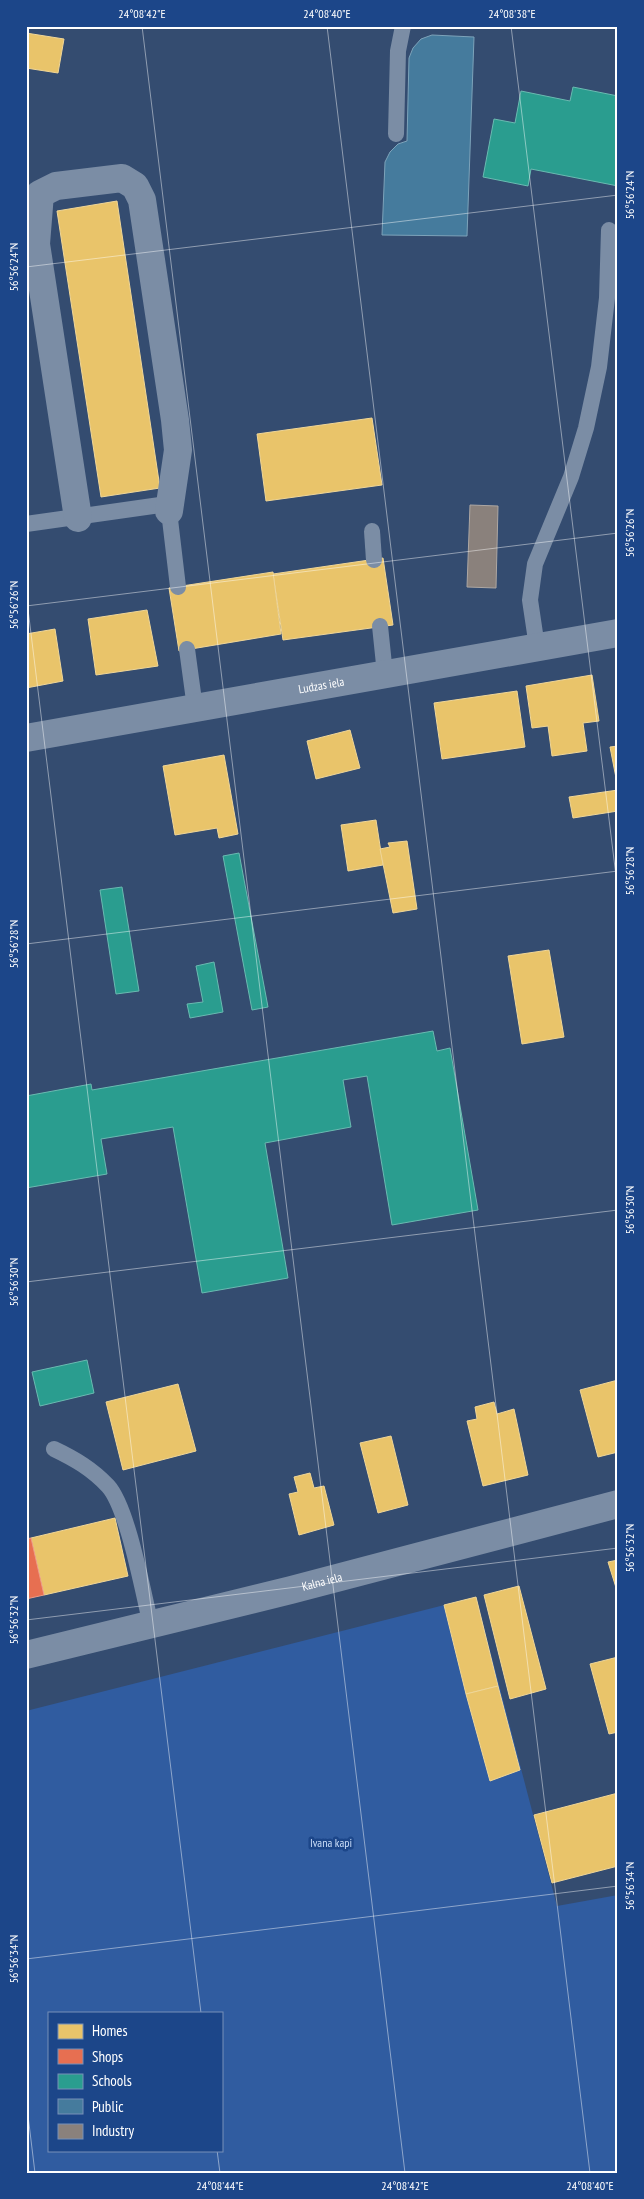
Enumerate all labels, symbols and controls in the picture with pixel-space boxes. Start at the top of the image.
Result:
text: 24°08'42"E [118,6,166,21]
text: 24°08'40"E [303,6,351,21]
text: 24°08'38"E [488,6,536,21]
text: 56°56'24"N [622,171,637,219]
text: 56°56'24"N [6,243,21,291]
text: 56°56'26"N [622,509,637,557]
text: 56°56'26"N [6,581,21,629]
street label: Ludzas iela [297,674,346,697]
text: 56°56'28"N [622,847,637,895]
text: 56°56'28"N [6,920,21,968]
text: 56°56'30"N [622,1186,637,1234]
text: 56°56'30"N [6,1258,21,1306]
text: 56°56'32"N [622,1524,637,1572]
street label: Kalna iela [300,1569,344,1594]
text: 56°56'32"N [6,1596,21,1644]
park label: Ivana kapi [310,1835,352,1850]
text: 56°56'34"N [622,1862,637,1910]
text: 56°56'34"N [6,1935,21,1983]
legend [48,2012,222,2152]
text: Homes [92,2021,128,2040]
text: Shops [92,2047,123,2066]
text: Schools [92,2071,132,2090]
text: Public [92,2097,124,2116]
text: Industry [92,2121,134,2140]
text: 24°08'44"E [196,2178,244,2193]
text: 24°08'42"E [381,2178,429,2193]
text: 24°08'40"E [566,2178,614,2193]

